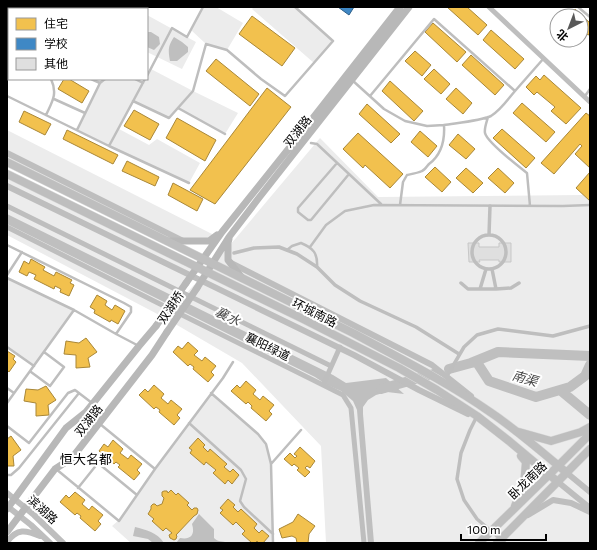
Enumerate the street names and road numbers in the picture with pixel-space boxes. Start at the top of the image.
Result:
street label: 双湖路 [280,113,314,149]
street label: 双湖桥 [154,288,186,326]
street label: 环城南路 [290,295,340,329]
street label: 襄阳绿道 [243,329,293,363]
street label: 双湖路 [71,402,105,438]
street label: 卧龙南路 [505,458,549,502]
street label: 滨湖路 [25,492,61,526]

